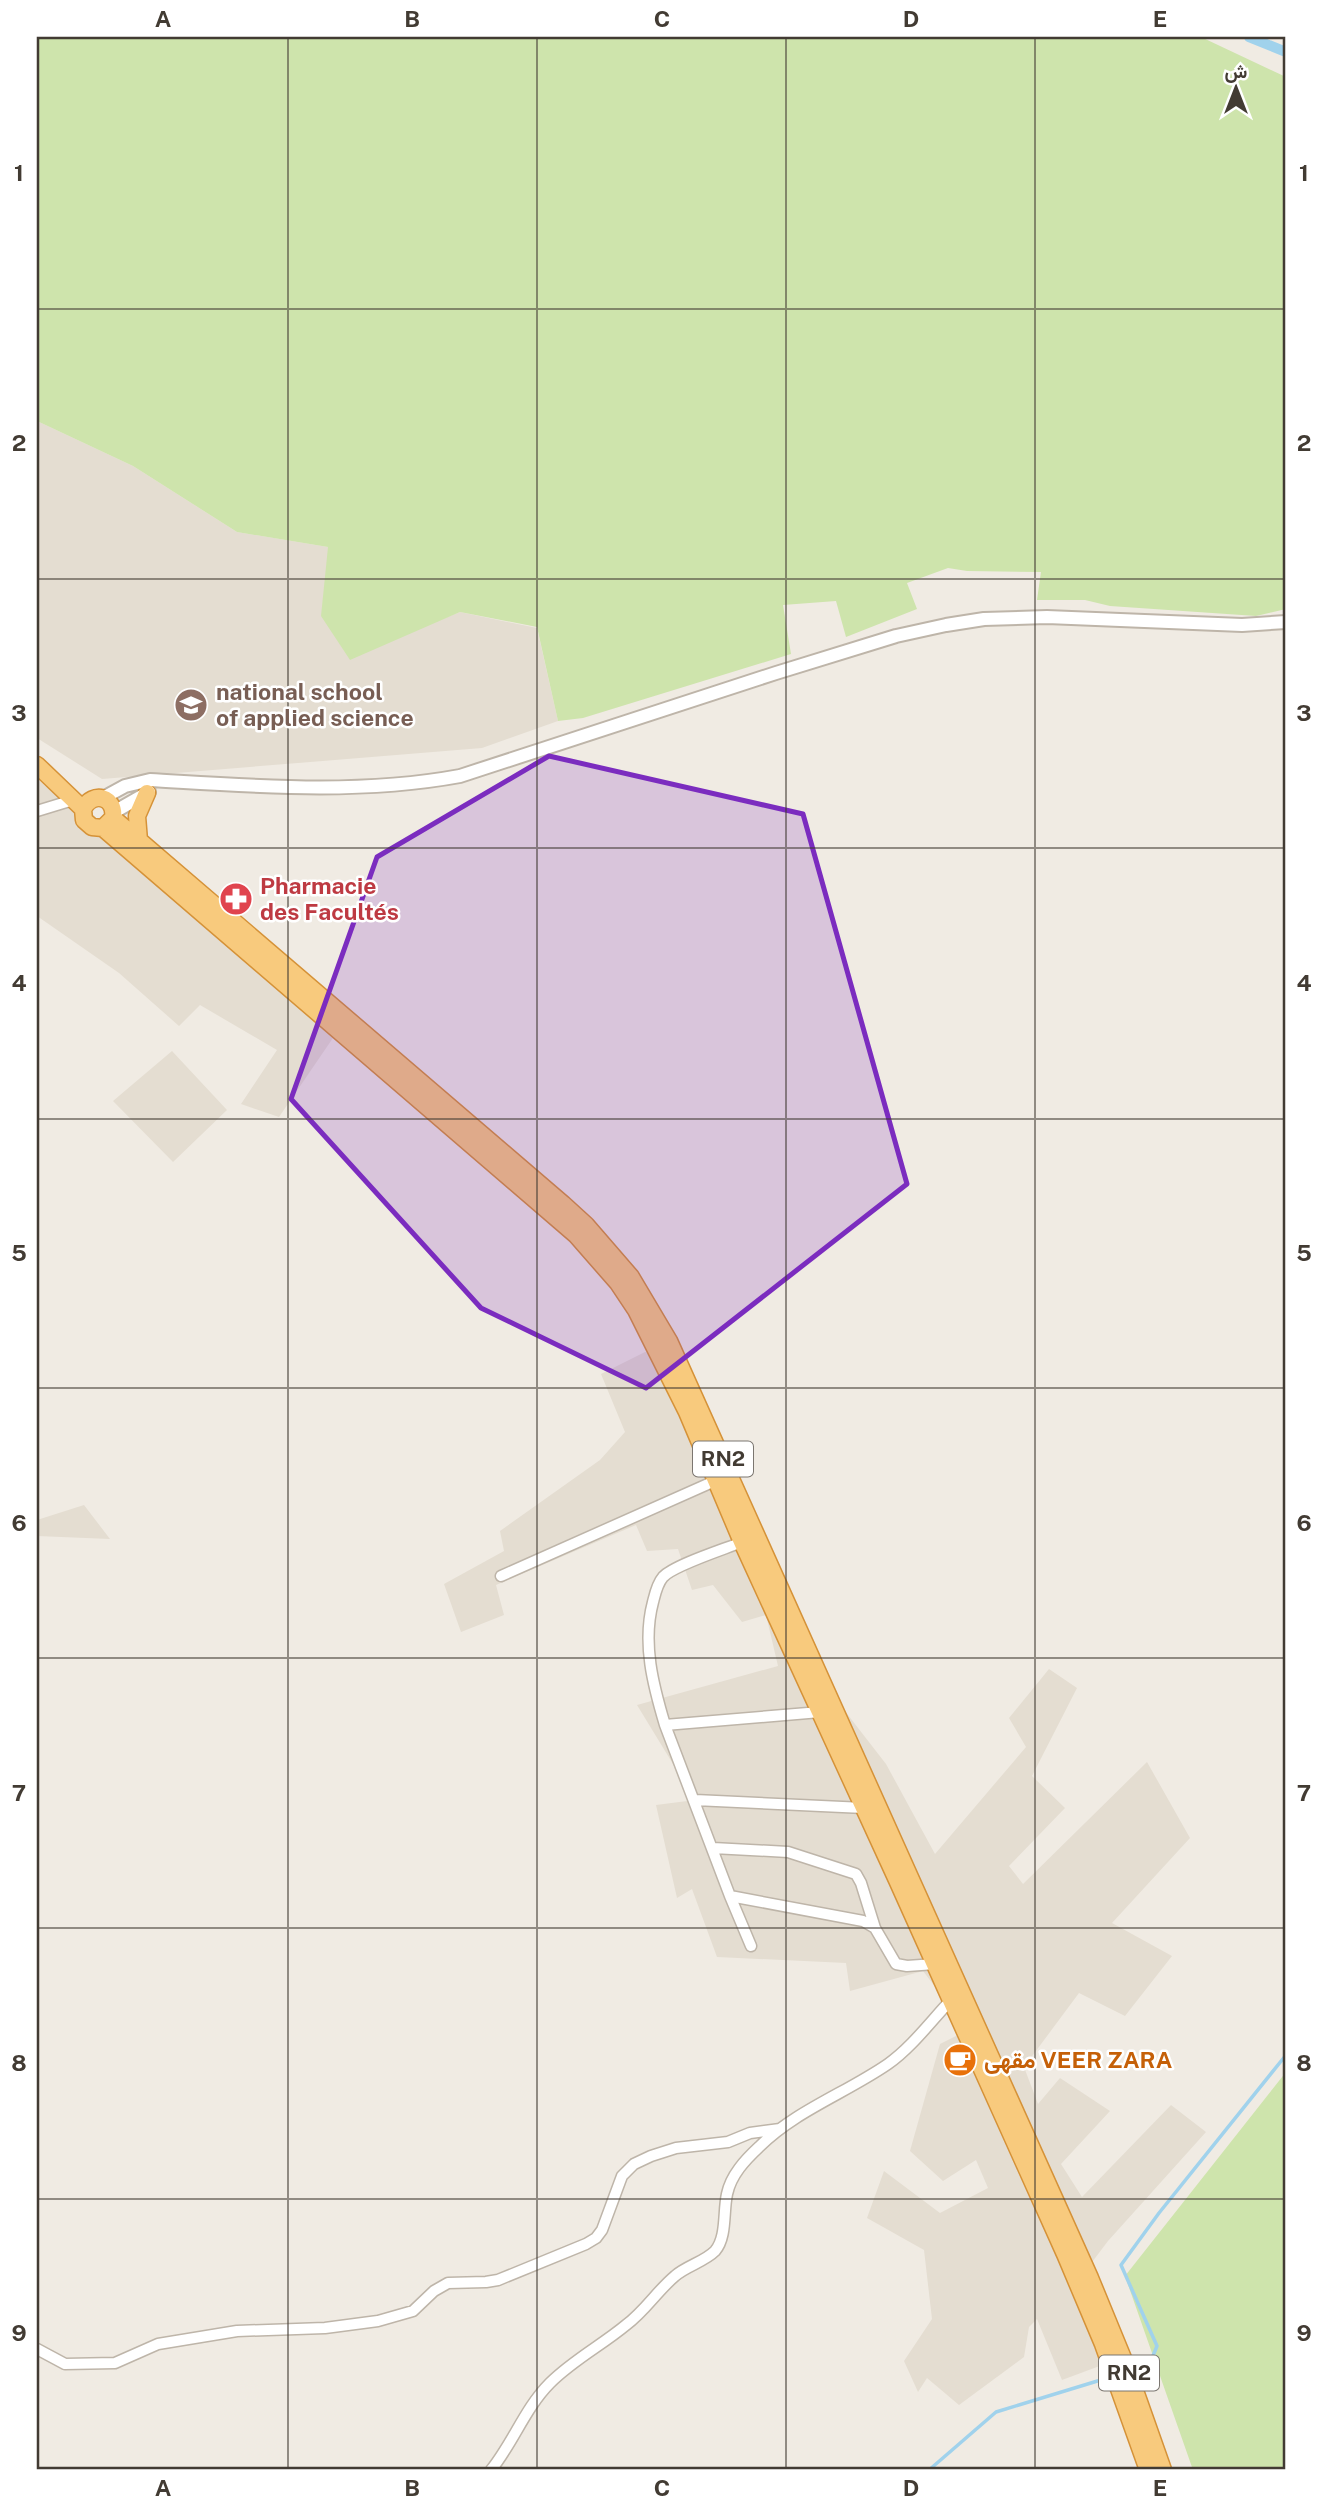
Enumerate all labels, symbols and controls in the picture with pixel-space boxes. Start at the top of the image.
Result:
text: A [155,5,172,32]
text: B [404,5,420,32]
text: C [654,5,670,32]
text: D [903,5,919,32]
text: E [1153,5,1167,32]
north arrow [1200,52,1270,122]
text: ش [1225,60,1248,83]
text: 1 [14,159,24,186]
text: 1 [1299,159,1309,186]
text: 2 [12,429,26,456]
text: 2 [1297,429,1311,456]
place label: national school of applied science [216,678,414,731]
school or university icon: national school of applied science [172,686,210,724]
text: 3 [11,699,27,726]
text: 3 [1296,699,1312,726]
place label: Pharmacie des Facultés [260,872,399,925]
pharmacy icon: Pharmacie des Facultés [217,880,255,918]
text: 4 [11,969,27,996]
text: 4 [1296,969,1312,996]
text: 5 [11,1239,27,1266]
text: 5 [1296,1239,1312,1266]
road number: RN2 [693,1442,753,1476]
text: 6 [11,1509,27,1536]
text: 6 [1296,1509,1312,1536]
text: 7 [12,1779,26,1806]
text: 7 [1297,1779,1311,1806]
cafe icon: مقهى VEER ZARA [941,2041,979,2079]
place label: مقهى VEER ZARA [984,2046,1173,2075]
text: 8 [11,2049,27,2076]
text: 8 [1296,2049,1312,2076]
text: 9 [11,2319,27,2346]
text: 9 [1296,2319,1312,2346]
road number: RN2 [1099,2356,1159,2390]
text: A [155,2474,172,2501]
text: B [404,2474,420,2501]
text: C [654,2474,670,2501]
text: D [903,2474,919,2501]
text: E [1153,2474,1167,2501]

